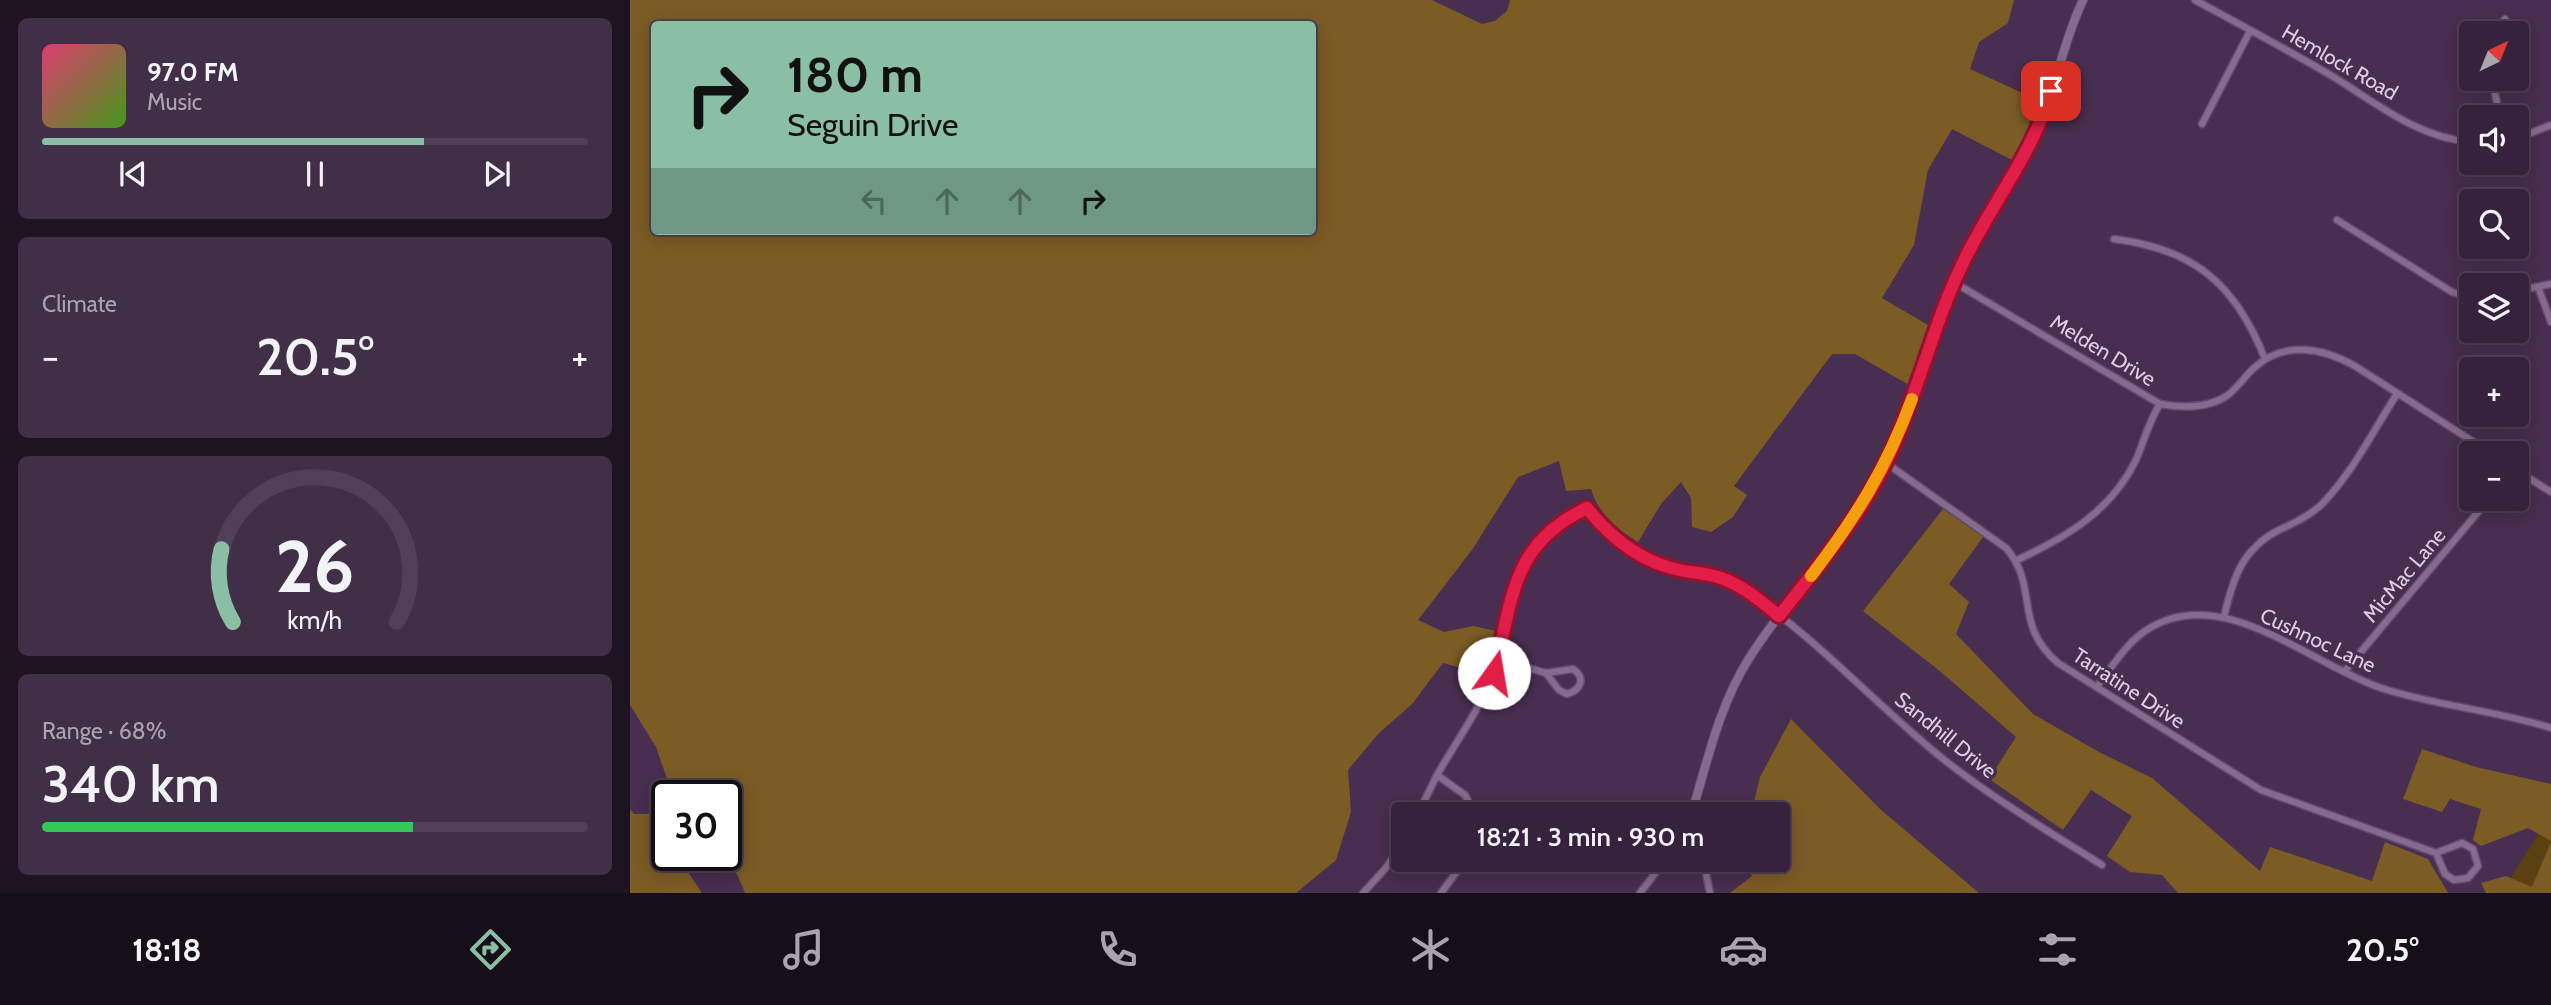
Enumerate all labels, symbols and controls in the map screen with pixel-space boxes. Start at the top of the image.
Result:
street label: Hemlock Road [2278,19,2402,105]
north arrow [2459,21,2529,91]
map controls [2459,21,2529,511]
text: 180 m [787,45,923,104]
icon: right [672,49,763,140]
text: 97.0 FM [147,56,239,88]
pin [2021,61,2081,121]
icon: arrive [2032,72,2070,110]
text: Music [147,88,202,116]
text: Seguin Drive [787,105,958,144]
button: sound [2459,105,2529,175]
icon: previous [114,155,152,193]
icon: pause [296,155,334,193]
icon: next [478,155,516,193]
icon: left [855,182,893,220]
icon: ahead [928,182,966,220]
icon: ahead [1001,182,1039,220]
icon: right [1074,182,1112,220]
button: search [2459,189,2529,259]
button: layers [2459,273,2529,343]
text: Climate [42,290,117,318]
street label: Melden Drive [2046,309,2160,391]
text: 20.5° [256,325,374,388]
text: − [42,333,59,380]
text: + [571,333,588,380]
button: + [2459,357,2529,427]
button: − [2459,441,2529,511]
text: 26 [275,522,355,610]
street label: MicMac Lane [2357,523,2451,627]
street label: Cushnoc Lane [2256,602,2380,678]
text: km/h [288,605,342,635]
position arrow [1457,636,1531,710]
street label: Tarratine Drive [2068,642,2190,734]
street label: Sandhill Drive [1890,686,2002,784]
text: Range · 68% [42,717,166,745]
text: 340 km [42,752,220,815]
speed limit sign: 30 [651,780,742,871]
text: 18:21 · 3 min · 930 m [1477,821,1704,853]
icon: directions [466,925,515,974]
icon: music [779,925,828,974]
icon: phone [1093,925,1142,974]
icon: climate [1406,925,1455,974]
icon: car [1719,925,1768,974]
icon: filters [2033,925,2082,974]
text: 18:18 [132,930,202,969]
text: 20.5° [2346,930,2419,969]

